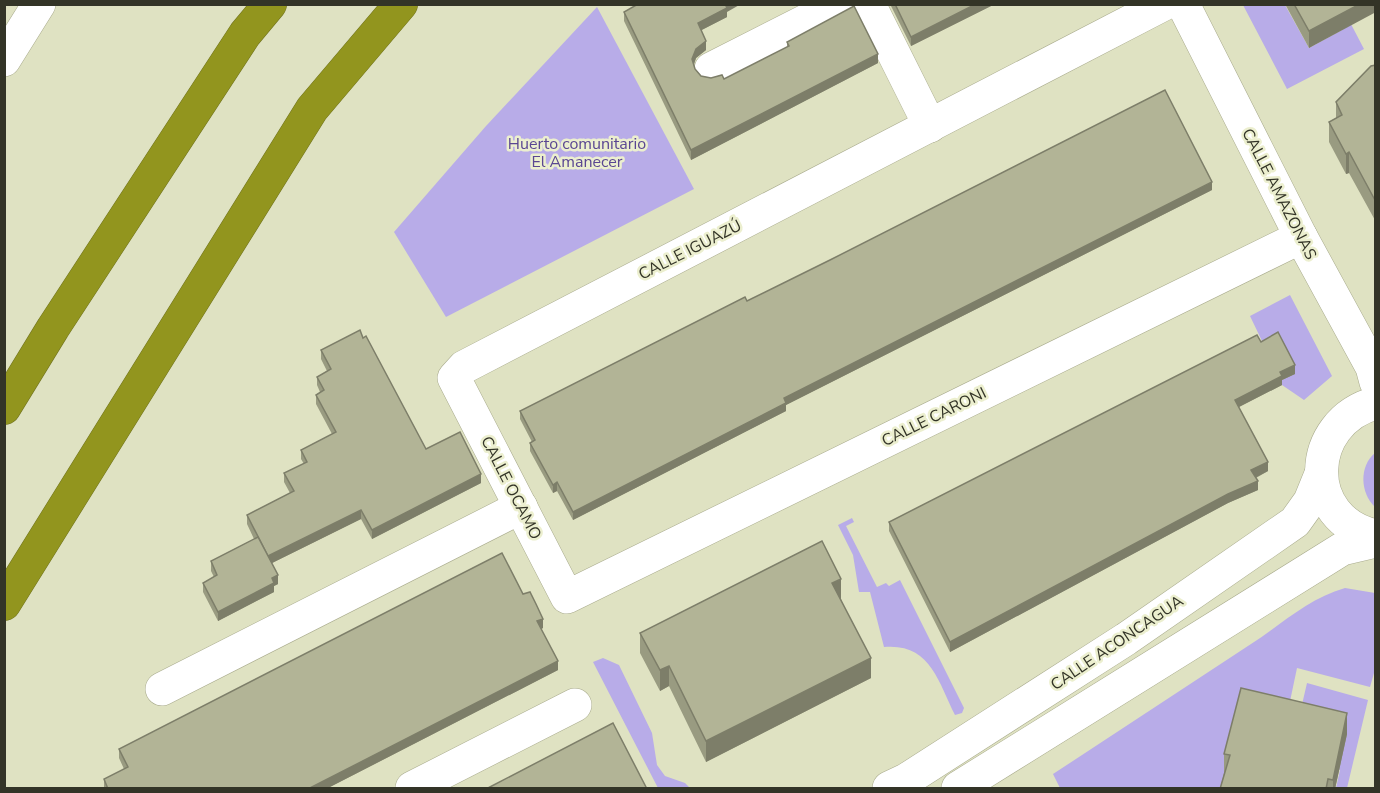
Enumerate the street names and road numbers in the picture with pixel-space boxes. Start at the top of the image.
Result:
street label: CALLE AMAZONAS [1236,125,1322,264]
street label: CALLE IGUAZÚ [635,215,745,285]
street label: CALLE CARONI [878,382,990,452]
street label: CALLE OCAMO [475,433,547,543]
street label: CALLE ACONCAGUA [1046,590,1188,696]

